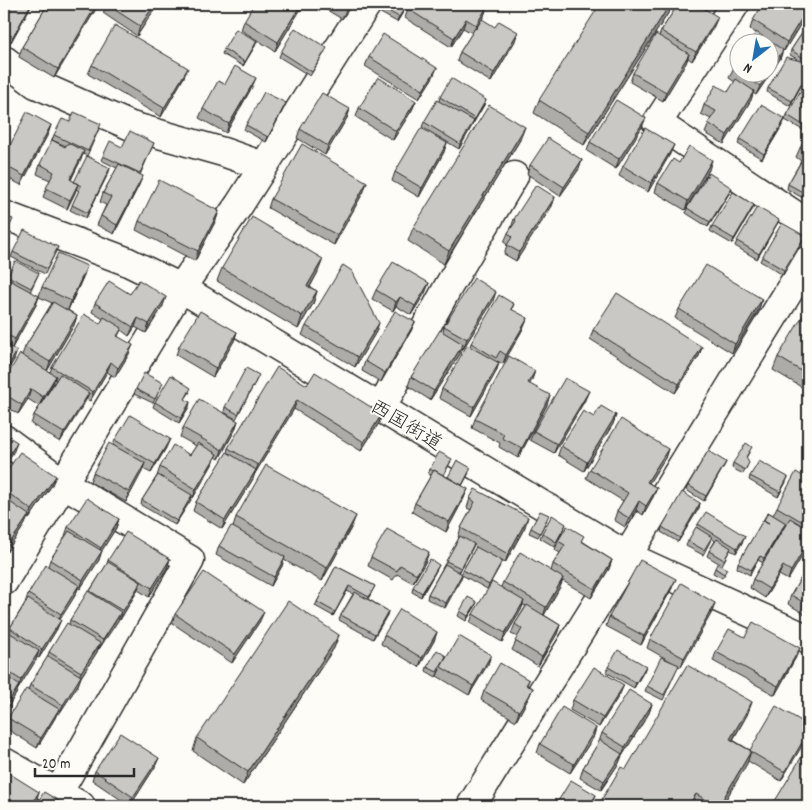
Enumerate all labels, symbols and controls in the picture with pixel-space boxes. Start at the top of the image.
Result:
north arrow [730,32,780,82]
text: N [740,57,756,78]
street label: 西国街道 [364,394,447,459]
scale bar [35,745,134,777]
text: 20 m [42,754,70,776]

